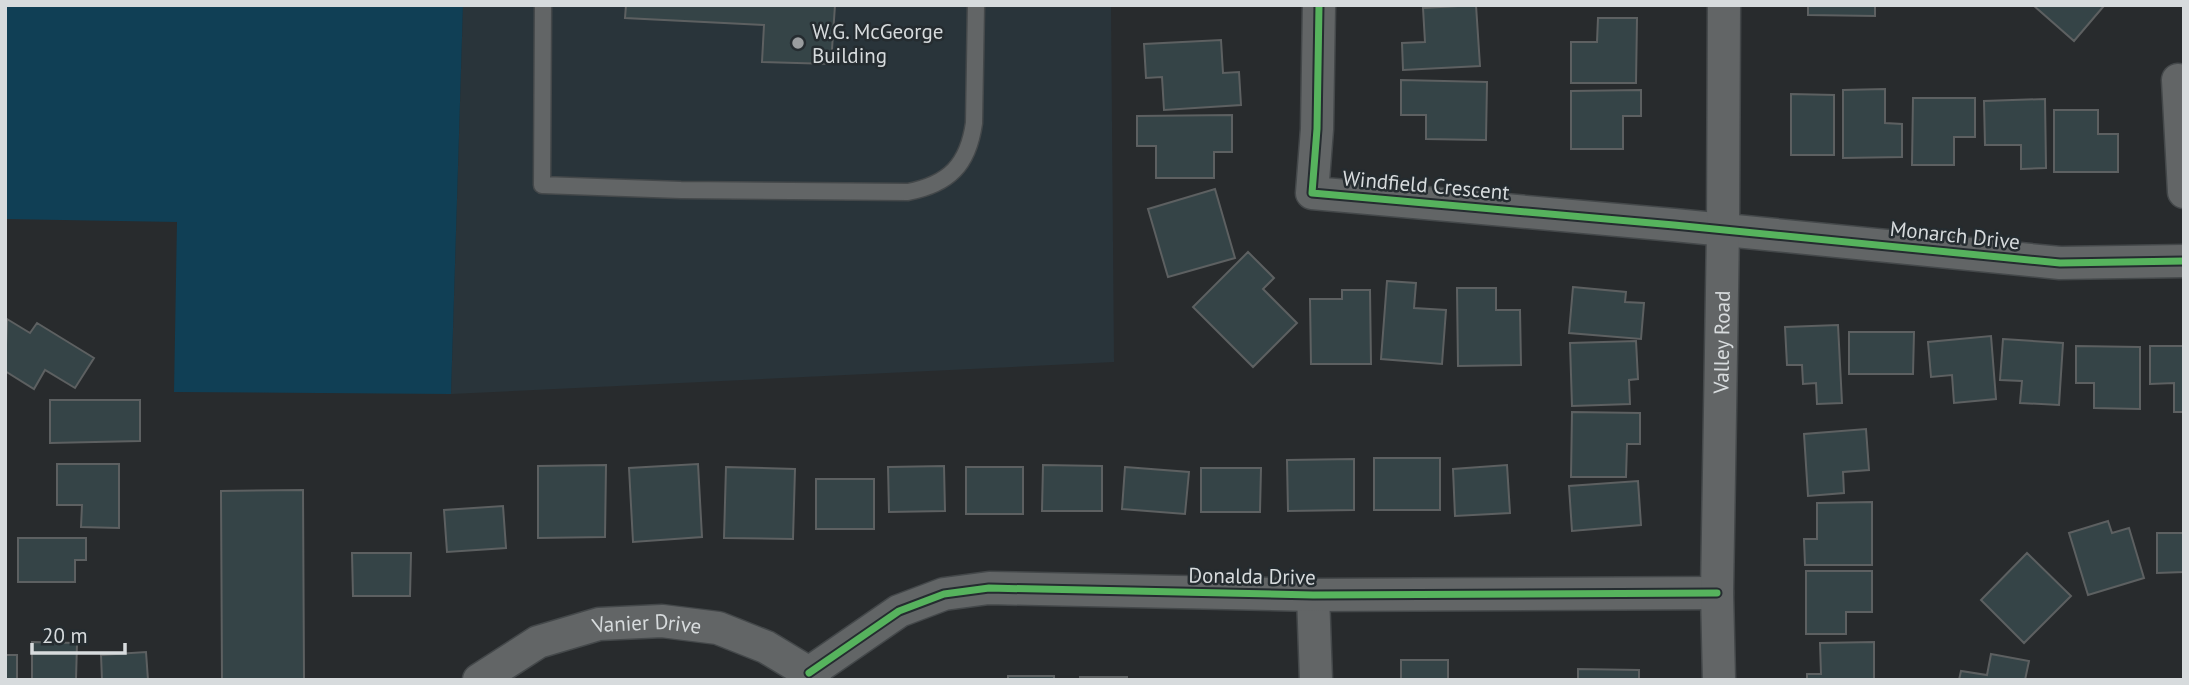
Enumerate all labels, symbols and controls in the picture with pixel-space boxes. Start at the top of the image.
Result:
place label: W.G. McGeorge Building [812,18,943,69]
marker: W.G. McGeorge Building [790,35,806,51]
street label: Windfield Crescent [1341,164,1511,206]
street label: Monarch Drive [1889,215,2021,255]
street label: Valley Road [1707,290,1735,395]
street label: Donalda Drive [1188,561,1316,591]
street label: Vanier Drive [588,607,703,639]
scale bar [32,612,124,656]
text: 20 m [42,622,88,649]

